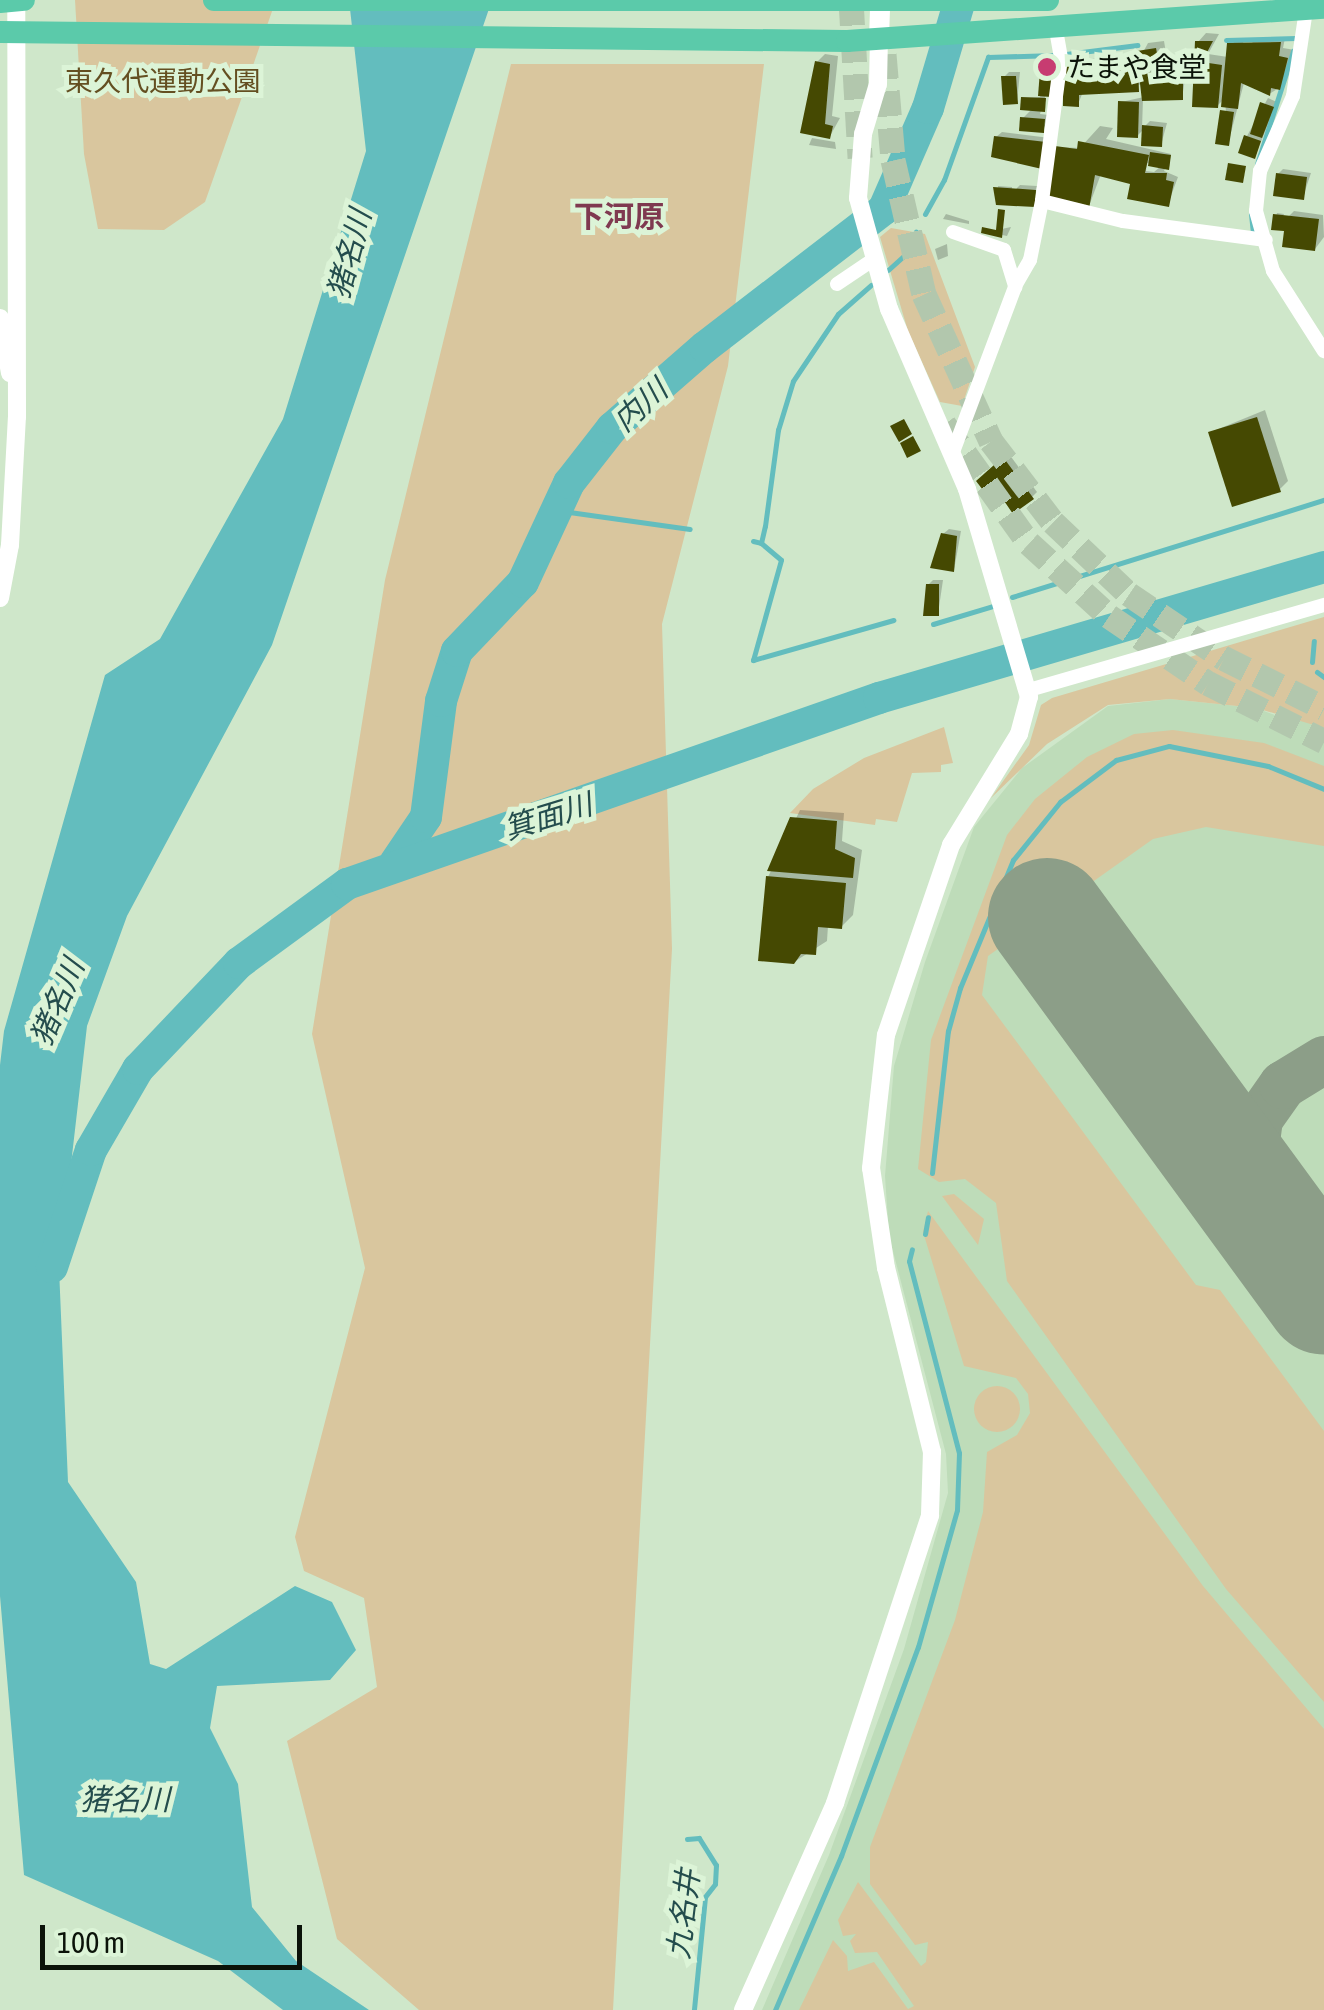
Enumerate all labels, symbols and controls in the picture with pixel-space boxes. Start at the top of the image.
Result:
place label: たまや食堂 [1067,50,1207,84]
marker: たまや食堂 [1036,56,1058,78]
park label: 東久代運動公園 [65,64,261,98]
district label: 下河原 [574,198,664,234]
water label: 猪名川 [320,206,378,302]
water label: 内川 [606,372,674,438]
water label: 箕面川 [500,786,596,846]
water label: 猪名川 [23,954,91,1050]
water label: 猪名川 [80,1781,170,1817]
water label: 九名井 [660,1867,706,1961]
scale bar [45,1905,308,1967]
text: 100 m [57,1925,125,1959]

